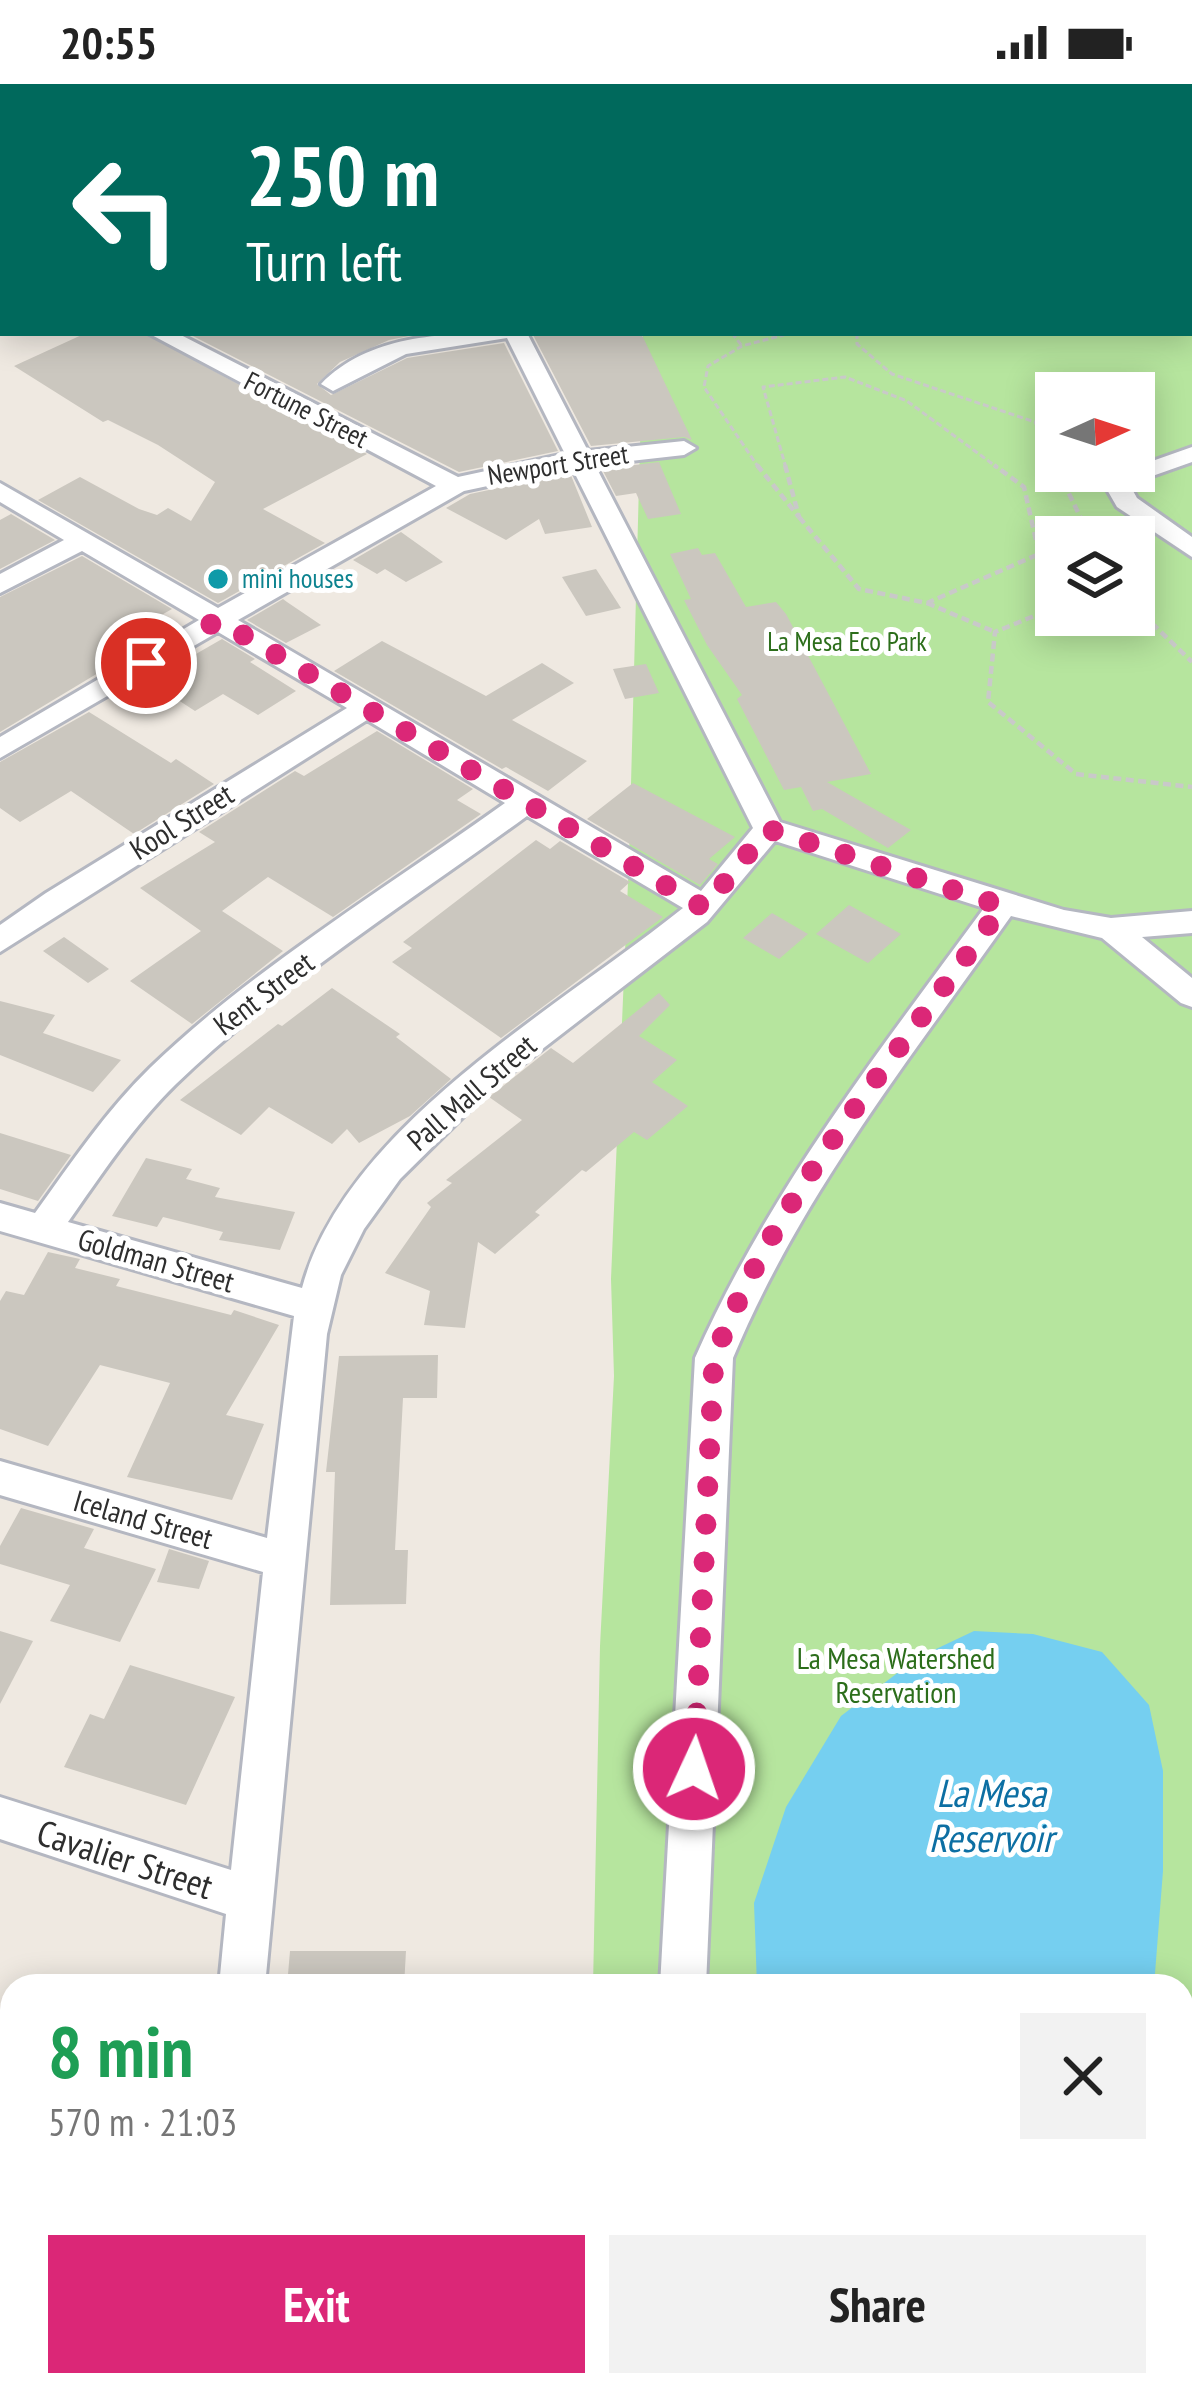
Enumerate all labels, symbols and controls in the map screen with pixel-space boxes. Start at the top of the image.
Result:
text: 20:55 [60,13,157,71]
text: 250 m [246,120,439,229]
icon: left [48,132,204,288]
text: Turn left [246,226,402,296]
street label: Fortune Street [239,363,375,455]
north arrow [1035,372,1155,492]
map controls [1035,372,1155,636]
street label: Newport Street [485,436,631,492]
button: layers [1035,516,1155,636]
place label: mini houses [242,561,354,595]
marker: mini houses [205,566,231,592]
pin [95,612,197,714]
park label: La Mesa Eco Park [767,624,927,658]
icon: arrive [113,630,179,696]
street label: Kool Street [122,773,241,868]
street label: Kent Street [205,942,322,1043]
street label: Pall Mall Street [398,1025,544,1159]
street label: Goldman Street [74,1219,240,1301]
street label: Iceland Street [69,1480,218,1557]
park label: La Mesa Watershed Reservation [797,1638,995,1711]
position arrow [631,1706,757,1832]
water label: La Mesa Reservoir [929,1767,1059,1863]
street label: Cavalier Street [31,1808,219,1909]
text: 8 min [48,2004,193,2097]
button: close [1020,2013,1146,2139]
text: 570 m · 21:03 [48,2096,237,2147]
button: Exit [48,2235,585,2373]
button: Share [609,2235,1146,2373]

